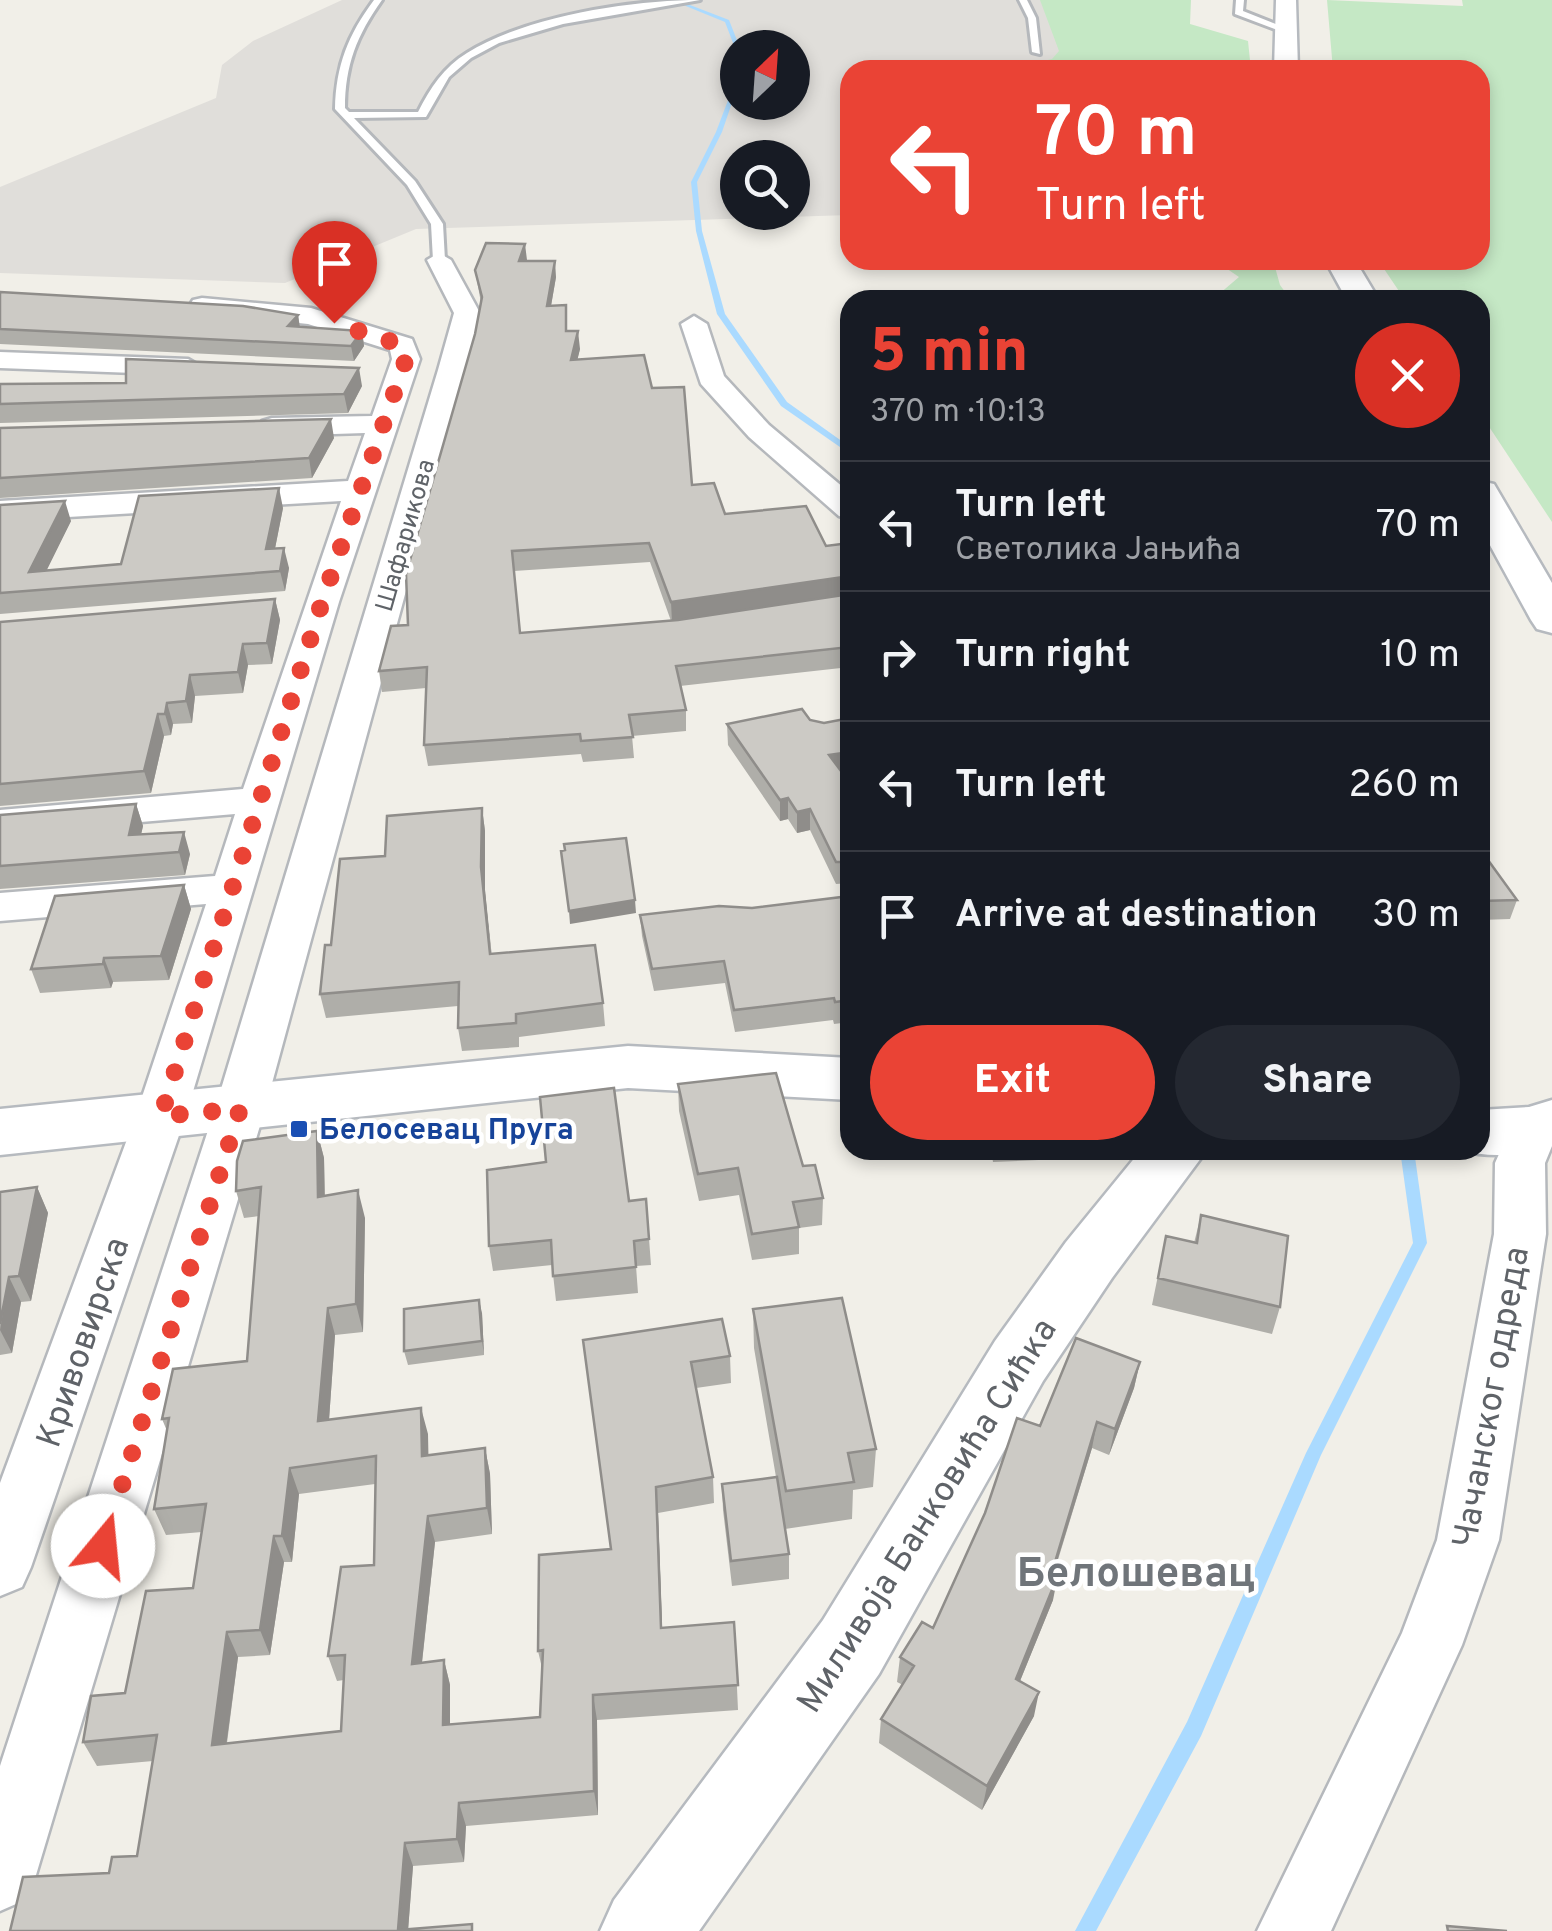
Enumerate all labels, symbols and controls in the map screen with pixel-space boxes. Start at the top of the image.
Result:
north arrow [720,30,810,120]
map controls [720,30,810,230]
text: 70 m [1035,92,1198,181]
icon: left [870,100,1000,230]
button: search [720,140,810,230]
text: Turn left [1035,179,1206,236]
pin [292,221,377,324]
icon: arrive [307,236,362,291]
text: 5 min [870,317,1029,393]
button: close [1355,323,1460,428]
text: 370 m · 10:13 [870,393,1046,433]
street label: Шафарикова [370,456,444,616]
text: Turn left [955,482,1107,531]
icon: left [870,499,925,554]
text: 70 m [1376,502,1460,551]
text: Светолика Јањића [955,531,1241,571]
icon: right [870,629,925,684]
text: Turn right [955,632,1130,681]
text: 10 m [1380,632,1460,681]
icon: left [870,759,925,814]
text: Turn left [955,762,1107,811]
text: 260 m [1349,762,1460,811]
icon: arrive [870,889,925,944]
text: Arrive at destination [955,892,1318,941]
text: 30 m [1372,892,1460,941]
button: Exit [870,1025,1155,1140]
button: Share [1175,1025,1460,1140]
place label: Белосевац Пруга [319,1113,574,1150]
marker: Белосевац Пруга [288,1118,310,1140]
street label: Кривовирска [28,1232,141,1454]
street label: Чачанског одреда [1445,1243,1541,1552]
street label: Миливоја Банковића Сићка [789,1311,1068,1722]
position arrow [51,1494,155,1598]
district label: Белошевац [1017,1549,1255,1602]

